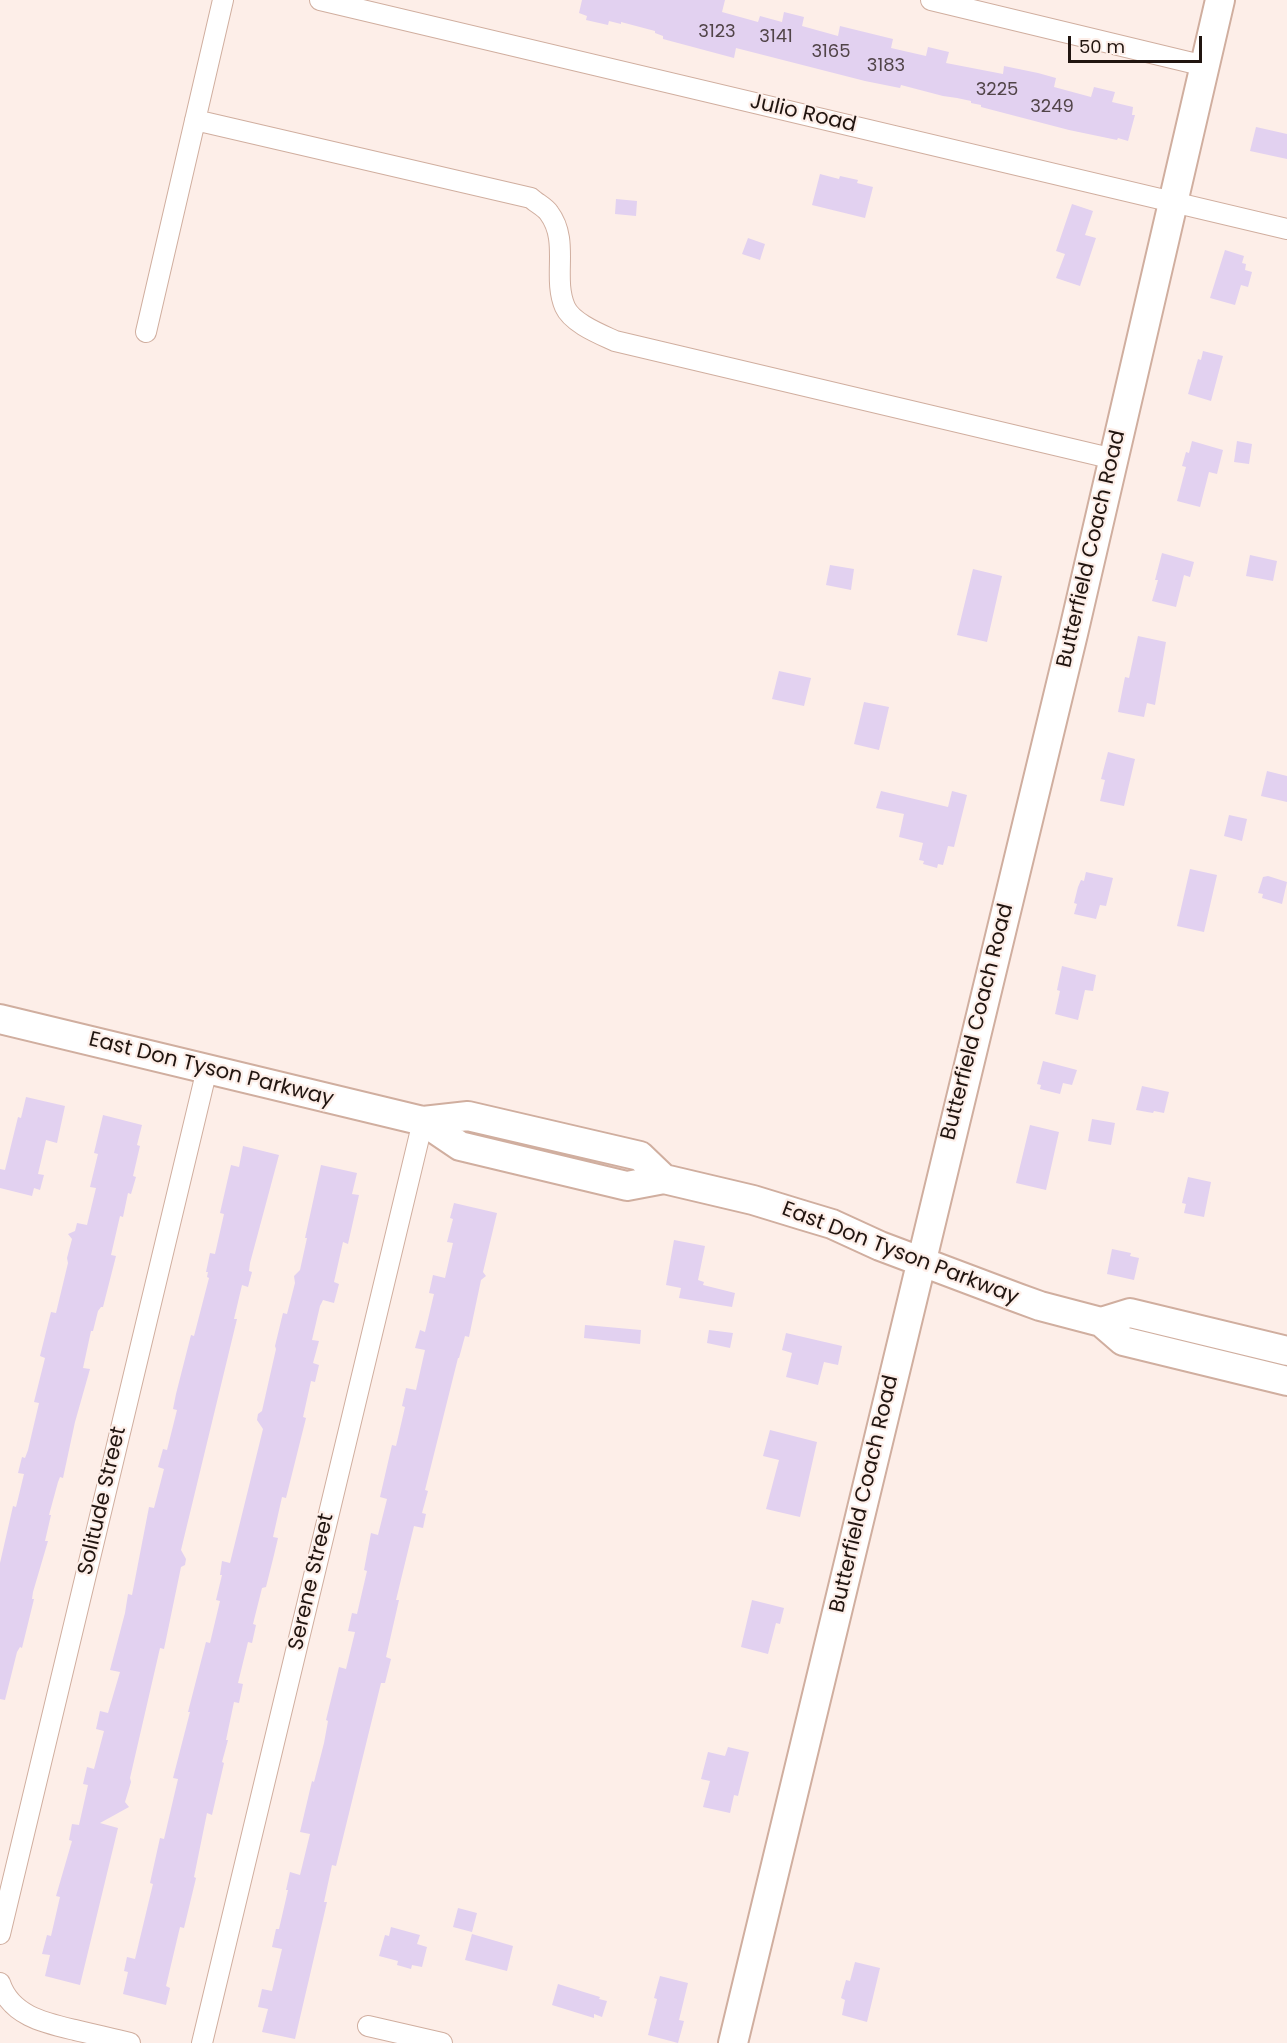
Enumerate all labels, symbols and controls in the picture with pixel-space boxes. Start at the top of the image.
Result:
house number: 3123 [698,21,736,43]
scale bar [1071,24,1204,62]
house number: 3141 [759,26,793,48]
text: 50 m [1079,34,1125,59]
house number: 3165 [811,41,851,63]
house number: 3183 [867,55,905,77]
house number: 3225 [976,79,1018,101]
street label: Julio Road [747,90,859,138]
house number: 3249 [1030,96,1074,118]
street label: Butterfield Coach Road [1052,428,1132,670]
street label: Butterfield Coach Road [936,901,1020,1143]
street label: East Don Tyson Parkway [86,1027,336,1113]
street label: East Don Tyson Parkway [778,1197,1022,1311]
street label: Butterfield Coach Road [825,1373,905,1615]
street label: Solitude Street [74,1424,132,1578]
street label: Serene Street [284,1511,340,1653]

